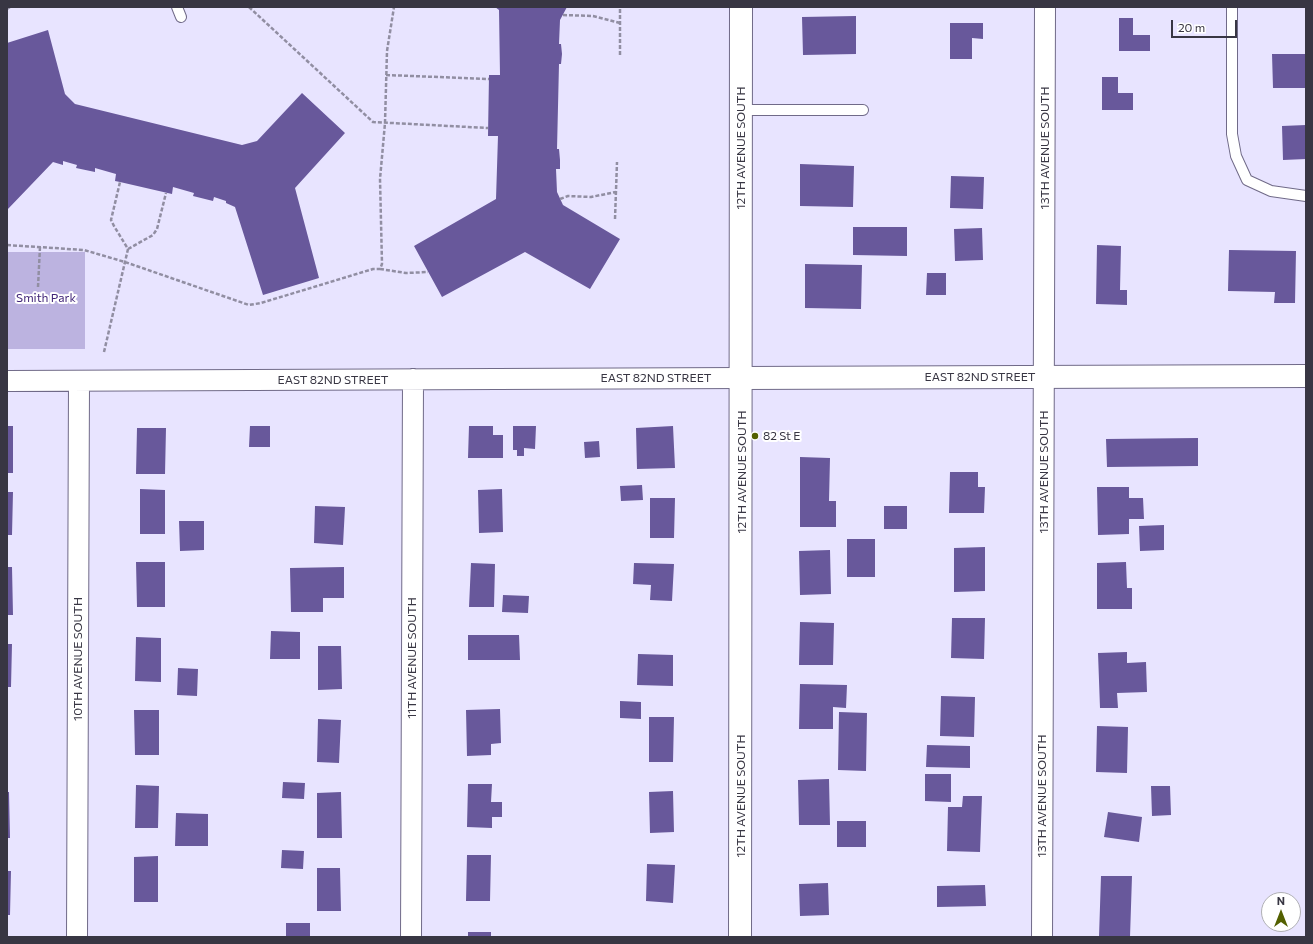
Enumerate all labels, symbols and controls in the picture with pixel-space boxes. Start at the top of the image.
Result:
scale bar [1173,12,1239,38]
text: 20 m [1178,20,1205,34]
street label: 12TH AVENUE SOUTH [734,86,748,210]
street label: 13TH AVENUE SOUTH [1038,87,1052,209]
park label: Smith Park [16,291,76,305]
street label: EAST 82ND STREET [925,370,1035,384]
street label: EAST 82ND STREET [601,371,711,385]
street label: EAST 82ND STREET [278,373,388,387]
street label: 12TH AVENUE SOUTH [735,410,749,534]
street label: 13TH AVENUE SOUTH [1037,411,1051,533]
place label: 82 St E [763,429,800,443]
marker: 82 St E [750,431,760,441]
street label: 10TH AVENUE SOUTH [71,597,85,721]
street label: 11TH AVENUE SOUTH [405,597,419,719]
street label: 12TH AVENUE SOUTH [734,734,748,858]
street label: 13TH AVENUE SOUTH [1035,735,1049,857]
north arrow [1261,892,1301,932]
text: N [1277,894,1285,907]

